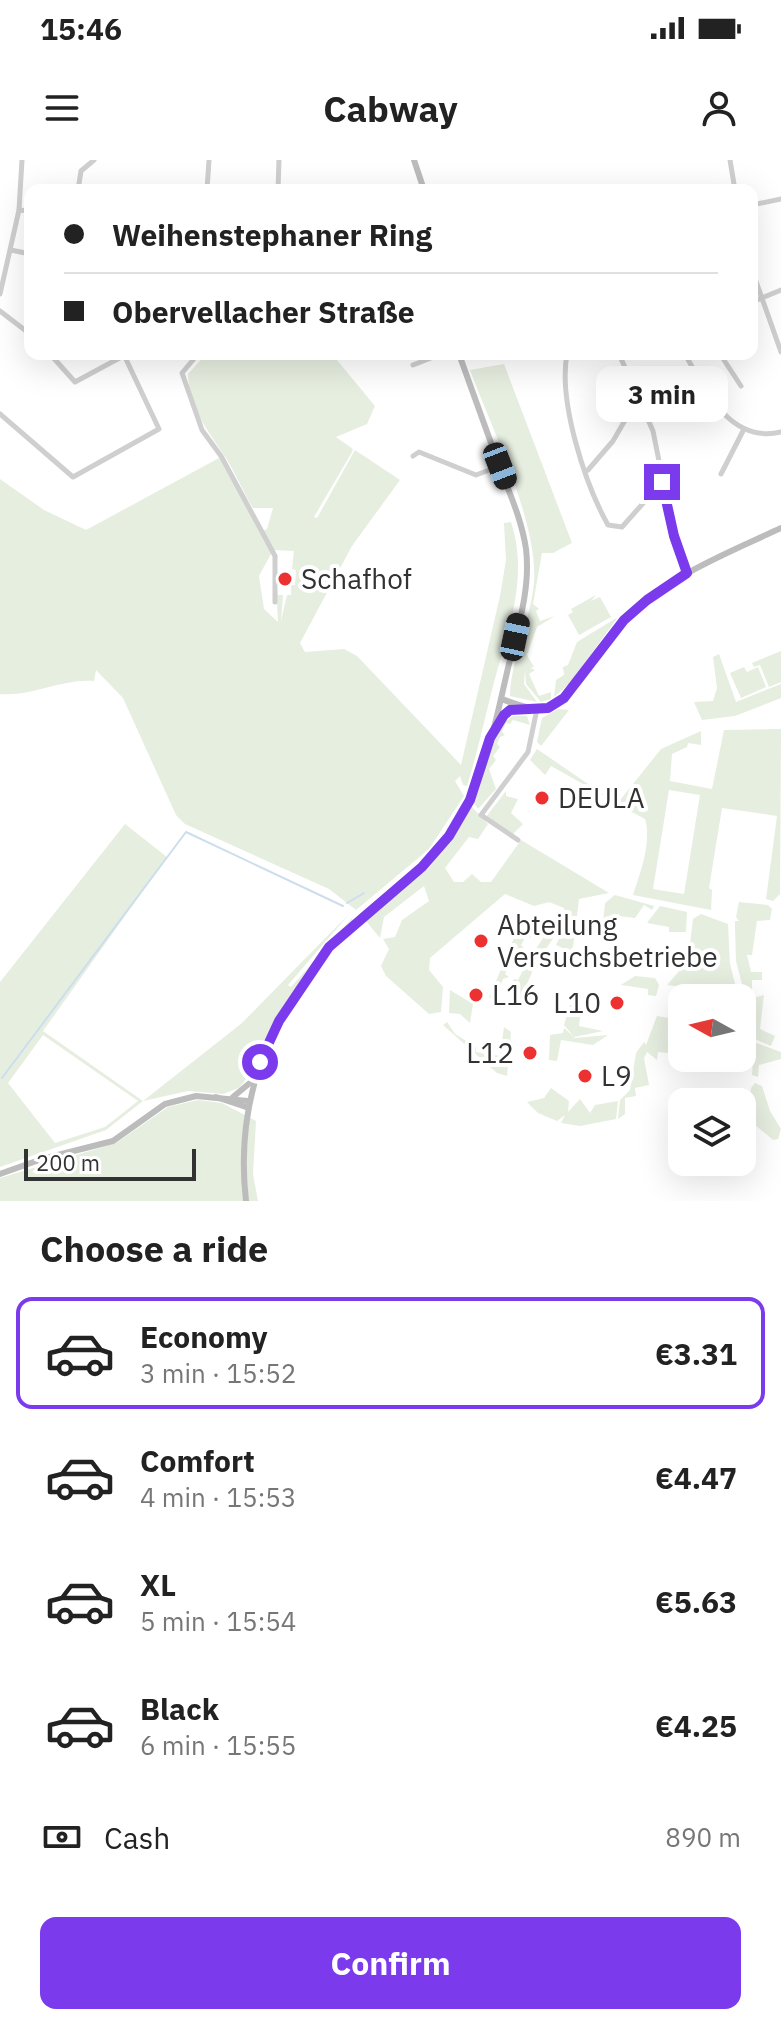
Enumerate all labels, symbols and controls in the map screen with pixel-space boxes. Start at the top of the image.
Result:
text: 15:46 [40,9,122,48]
text: Cabway [323,85,458,132]
icon: menu [40,86,84,130]
icon: person [697,86,741,130]
text: Weihenstephaner Ring [112,215,432,254]
text: Obervellacher Straße [112,292,415,331]
callout: 3 min [596,366,728,422]
text: 3 min [628,377,696,411]
car [480,439,520,493]
route end [644,464,680,500]
place label: Schafhof [301,560,412,597]
marker: Schafhof [276,570,294,588]
car [498,611,532,663]
place label: DEULA [558,779,645,816]
marker: DEULA [533,789,551,807]
place label: Abteilung Versuchsbetriebe [497,906,718,975]
marker: Abteilung Versuchsbetriebe [472,932,490,950]
place label: L16 [492,976,540,1013]
place label: L10 [553,984,601,1021]
north arrow [668,984,756,1072]
map controls [668,984,756,1176]
marker: L16 [467,986,485,1004]
marker: L10 [608,994,626,1012]
place label: L12 [466,1034,514,1071]
route start [242,1044,278,1080]
marker: L12 [521,1044,539,1062]
place label: L9 [601,1057,632,1094]
marker: L9 [576,1067,594,1085]
button: layers [668,1088,756,1176]
scale bar [24,1145,196,1181]
text: 200 m [36,1148,100,1177]
text: Choose a ride [40,1225,268,1272]
icon: car [44,1317,116,1389]
text: Economy [140,1317,268,1356]
text: €3.31 [655,1334,737,1373]
text: 3 min · 15:52 [140,1356,296,1390]
icon: car [44,1441,116,1513]
text: Comfort [140,1441,255,1480]
text: €4.47 [655,1458,737,1497]
text: 4 min · 15:53 [140,1480,296,1514]
icon: car [44,1565,116,1637]
text: XL [140,1565,176,1604]
text: €5.63 [655,1582,737,1621]
text: 5 min · 15:54 [140,1604,296,1638]
icon: car [44,1689,116,1761]
text: Black [140,1689,219,1728]
text: €4.25 [655,1706,737,1745]
text: 6 min · 15:55 [140,1728,296,1762]
icon: cash [40,1815,84,1859]
text: Cash [104,1818,170,1857]
text: 890 m [665,1820,741,1854]
button: Confirm [40,1917,741,2009]

